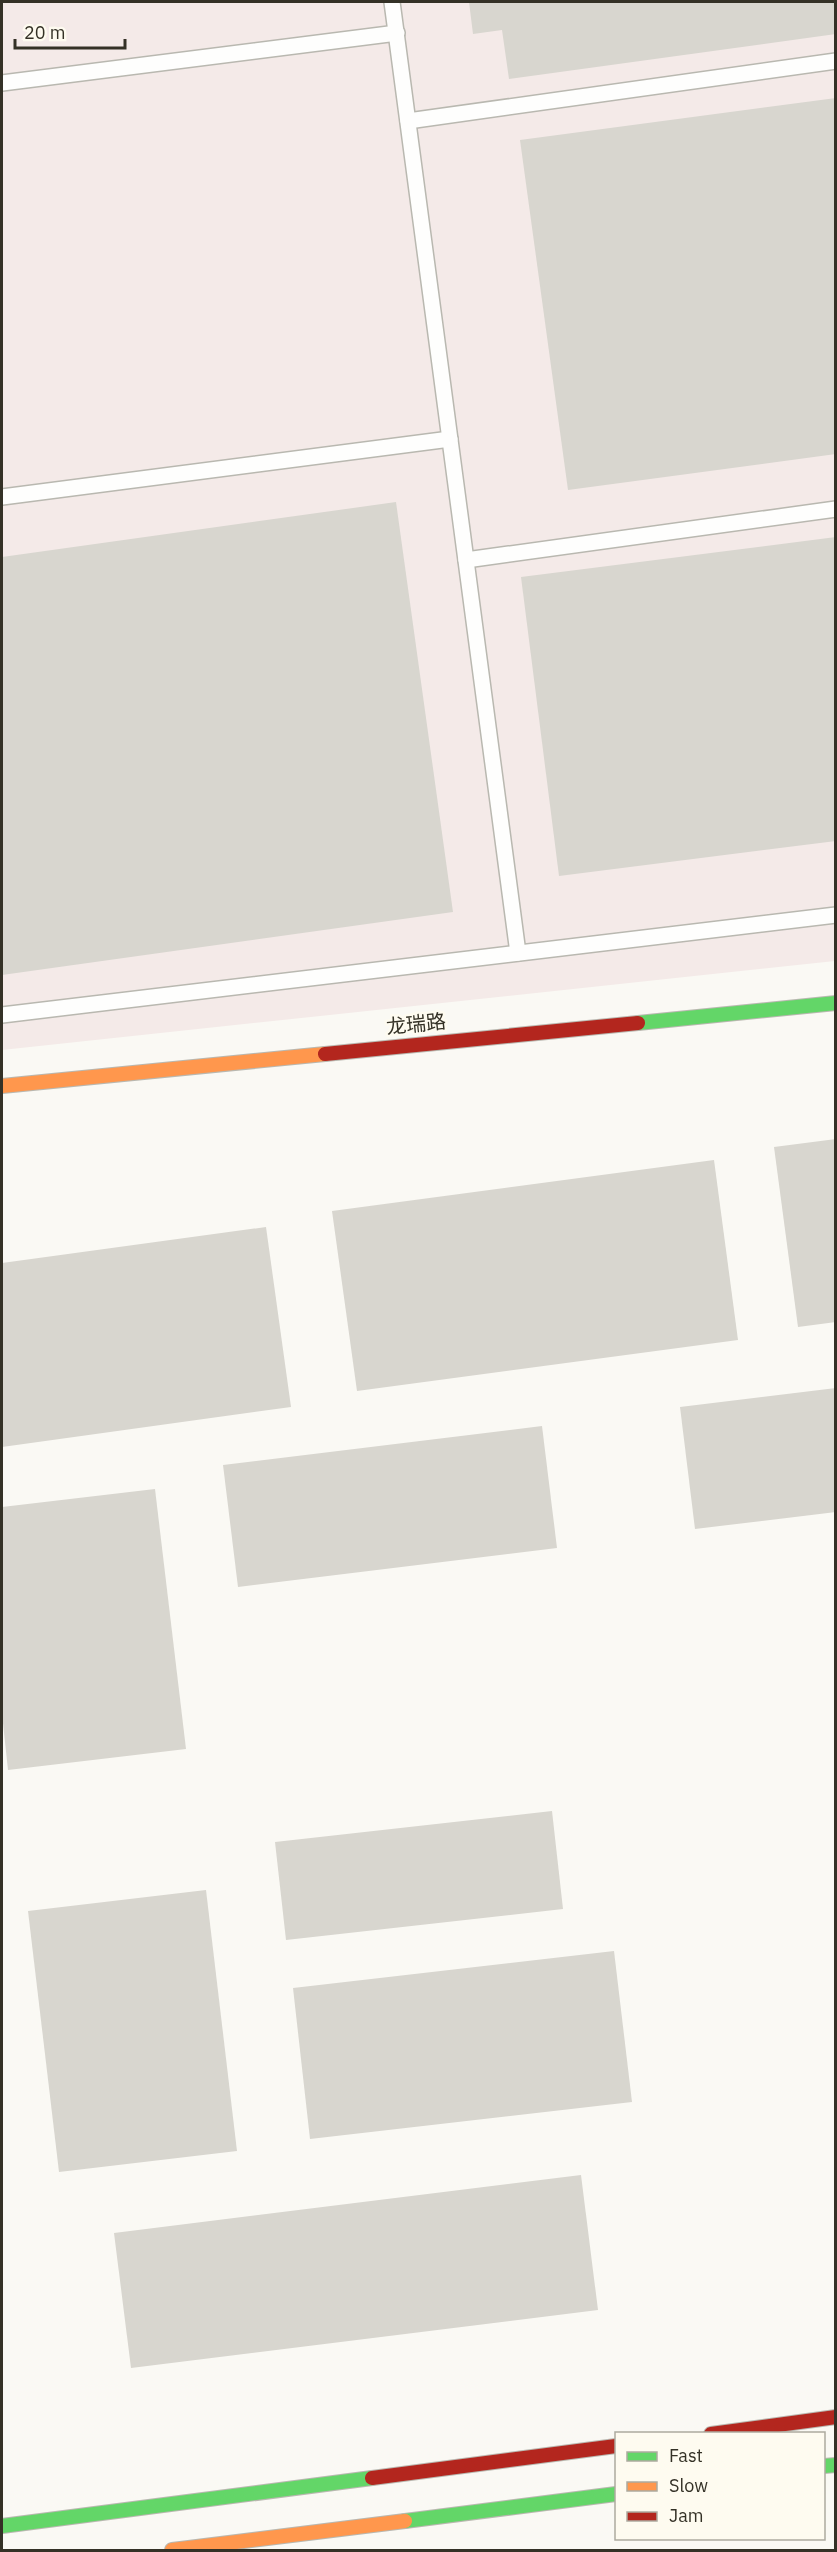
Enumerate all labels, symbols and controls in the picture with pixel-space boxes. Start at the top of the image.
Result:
scale bar [15,12,124,50]
text: 20 m [24,21,66,44]
street label: 龙瑞路 [385,1007,447,1040]
legend [615,2432,825,2540]
text: Fast [669,2444,703,2467]
text: Slow [669,2474,708,2497]
text: Jam [669,2504,704,2527]

